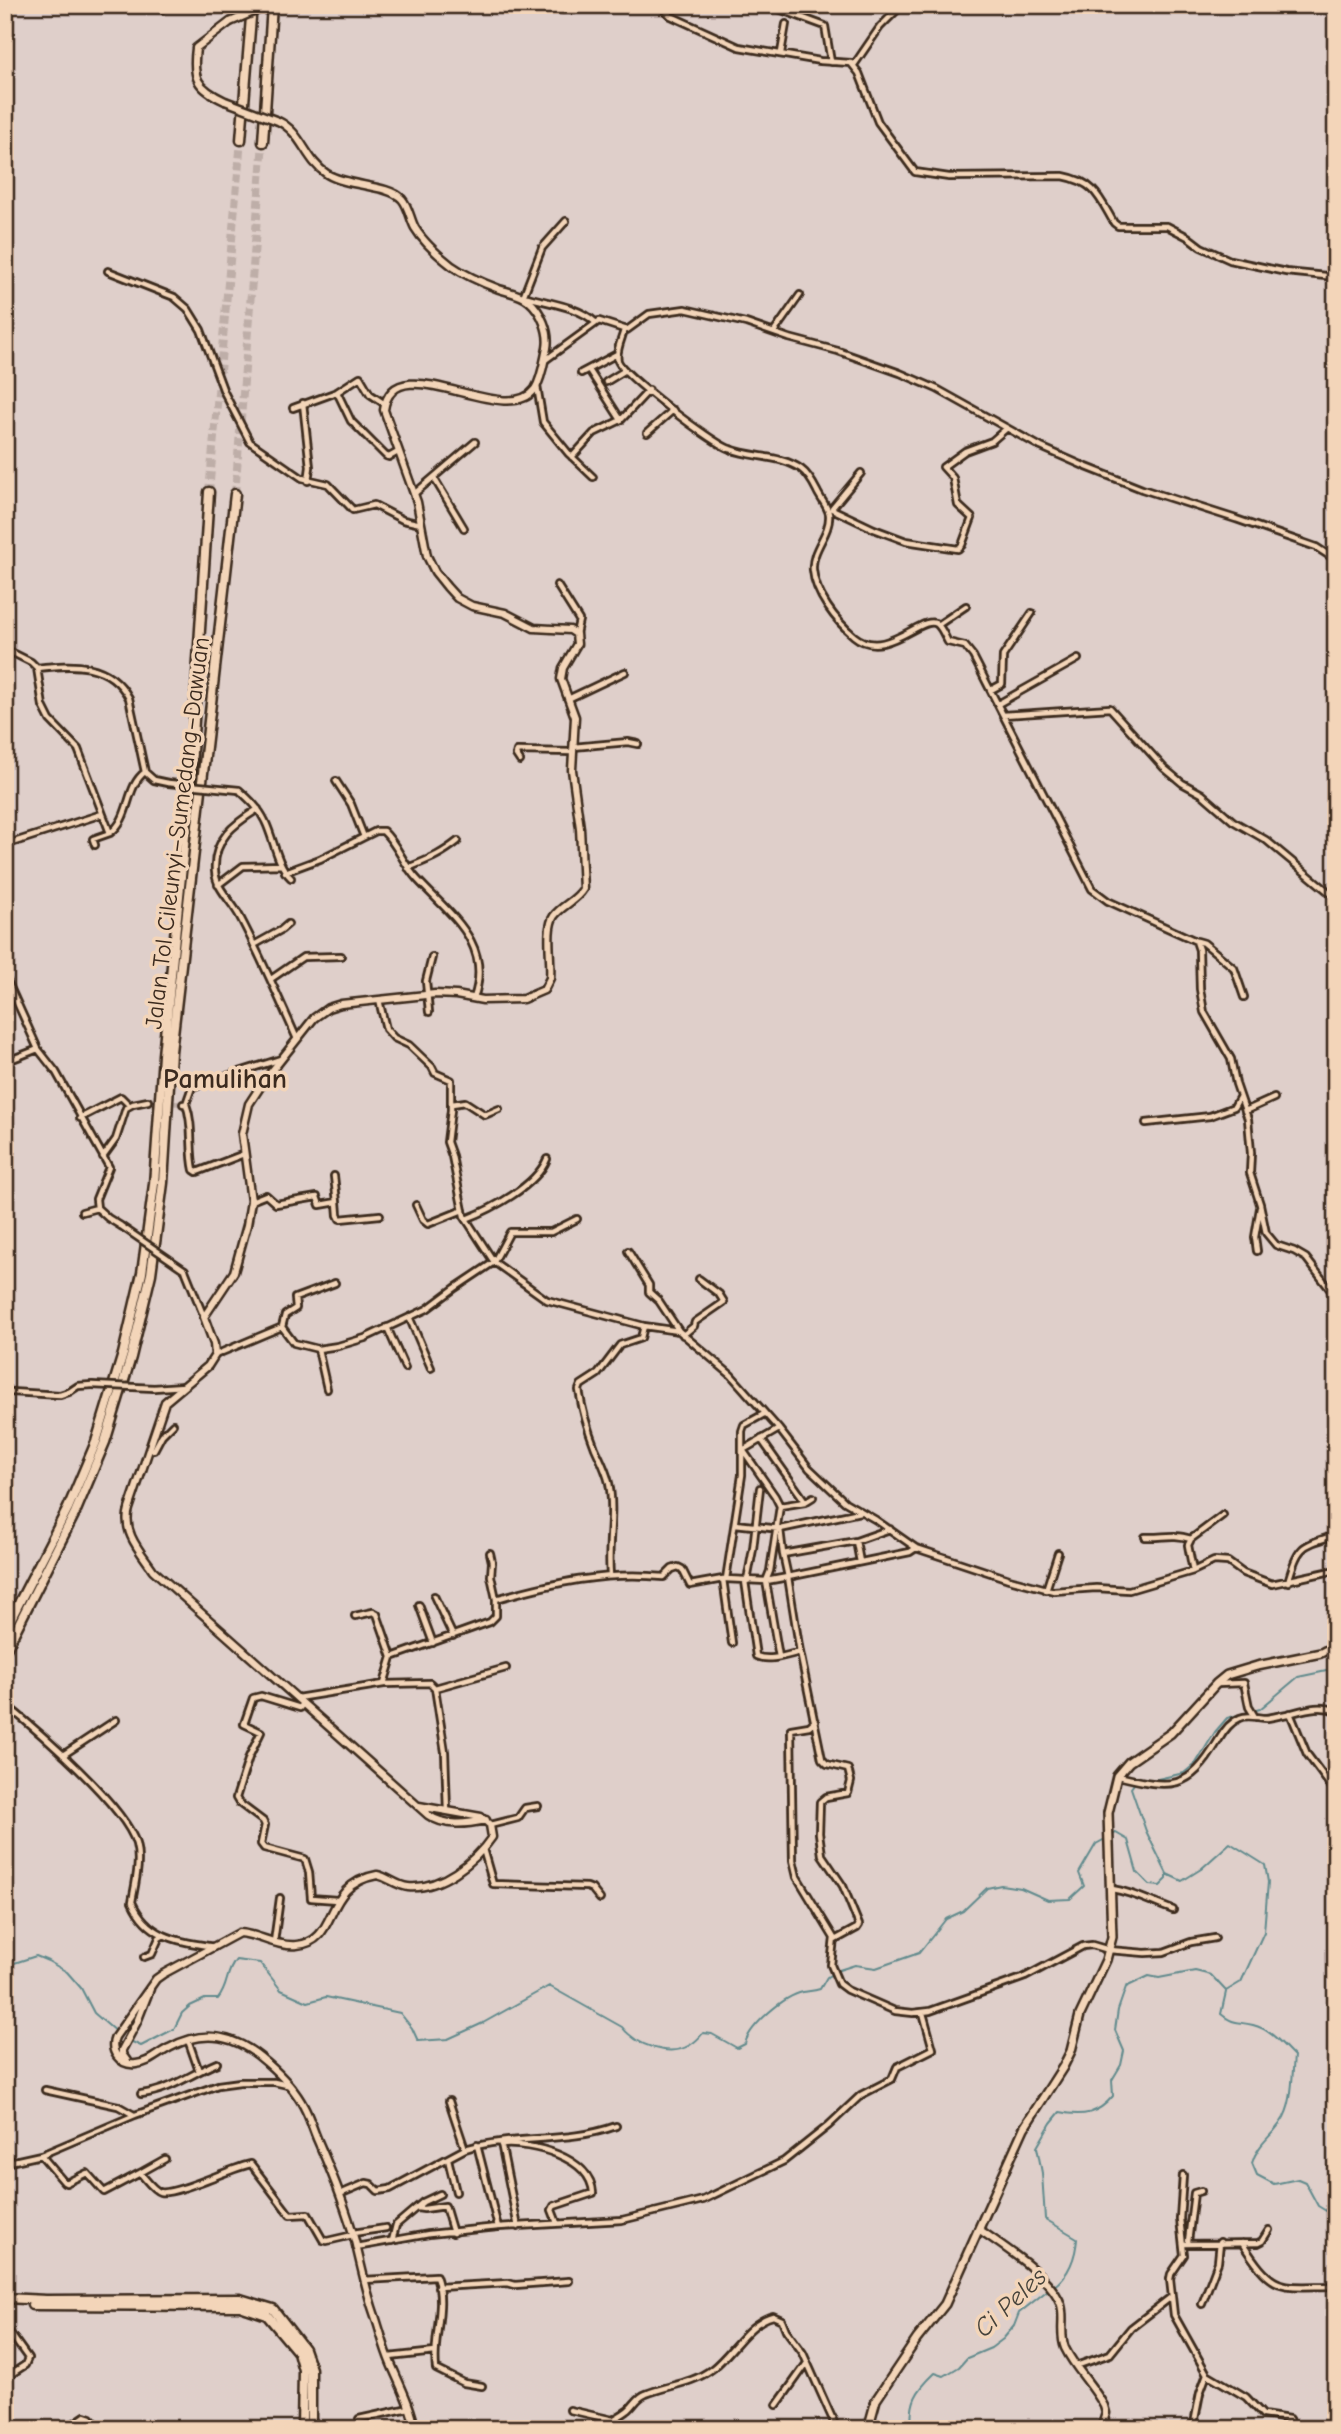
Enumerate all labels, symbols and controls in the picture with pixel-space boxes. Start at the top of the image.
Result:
street label: Jalan Tol Cileunyi–Sumedang–Dawuan [139,635,215,1031]
district label: Pamulihan [163,1063,287,1095]
water label: Ci Peles [968,2262,1053,2344]

